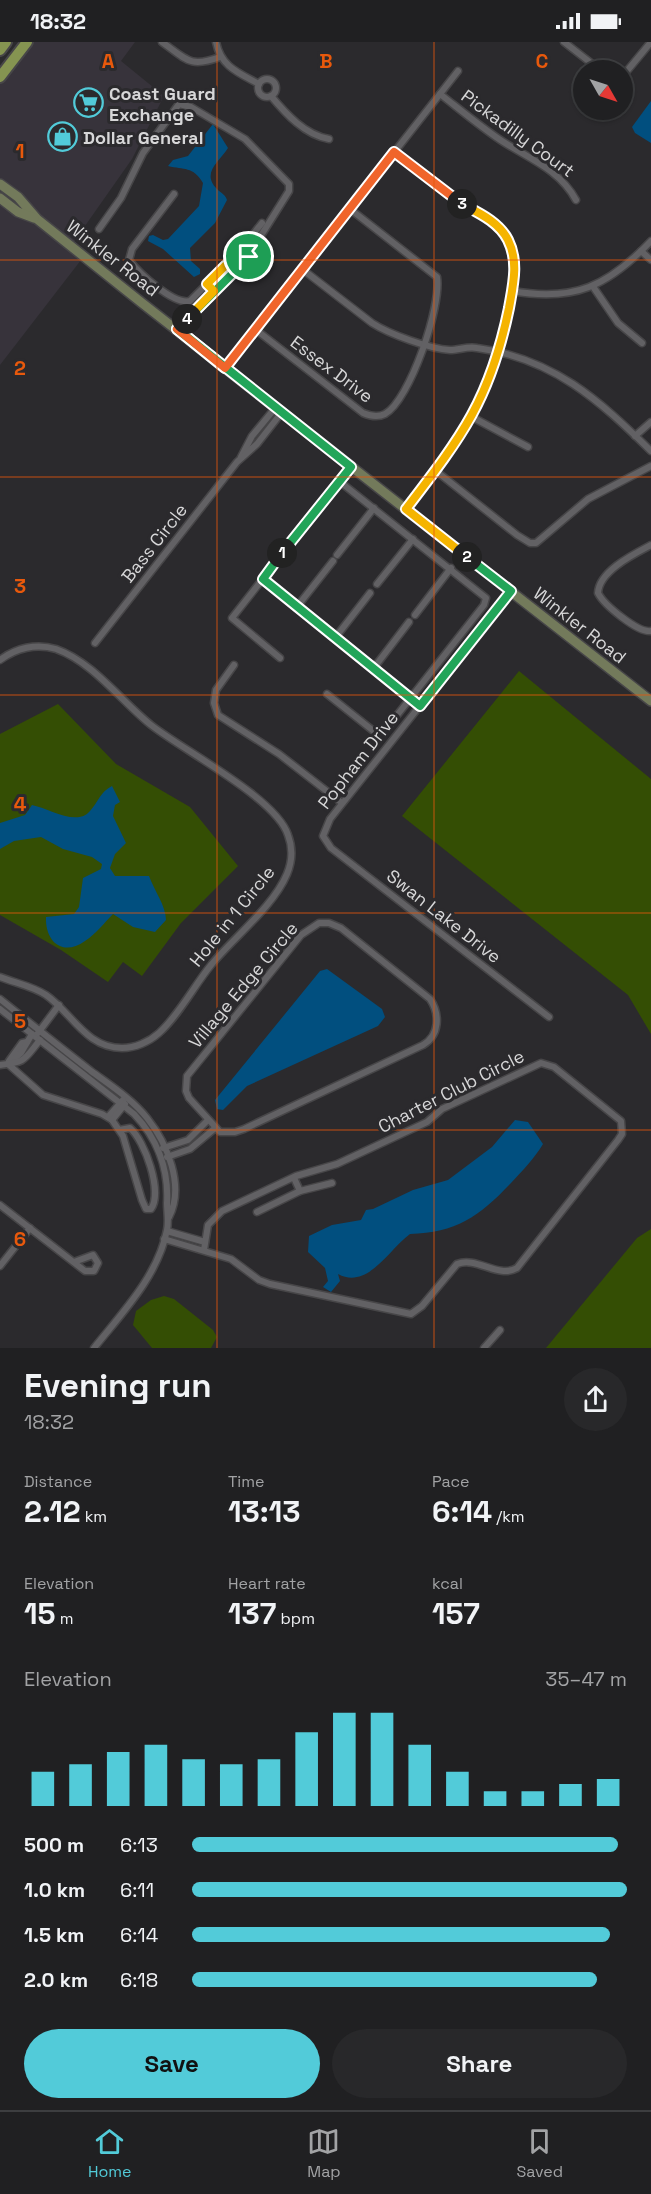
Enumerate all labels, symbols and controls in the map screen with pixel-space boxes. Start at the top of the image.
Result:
text: 18:32 [30,7,86,35]
text: A [102,48,115,74]
text: B [319,48,333,74]
text: C [536,48,549,74]
north arrow [573,60,633,120]
map controls [573,60,633,120]
place label: Coast Guard Exchange [109,82,216,126]
street label: Pickadilly Court [457,84,579,182]
supermarket icon: Coast Guard Exchange [72,87,104,119]
shop icon: Dollar General [46,121,78,153]
place label: Dollar General [83,126,204,149]
text: 1 [15,138,25,164]
pin: 3 [447,189,477,219]
text: 3 [457,193,467,214]
street label: Winkler Road [62,215,164,301]
pin [223,231,274,282]
icon: arrive [232,240,265,273]
pin: 4 [172,304,202,334]
text: 4 [182,308,192,329]
street label: Essex Drive [286,330,378,408]
text: 2 [14,355,26,381]
street label: Bass Circle [116,499,192,587]
pin: 1 [267,538,297,568]
text: 1 [278,542,286,563]
pin: 2 [452,542,482,572]
text: 2 [462,546,472,567]
text: 3 [14,573,26,599]
street label: Winkler Road [529,582,631,668]
street label: Popham Drive [313,706,403,814]
text: 4 [14,791,27,817]
street label: Hole in 1 Circle [184,861,280,971]
street label: Swan Lake Drive [382,864,506,968]
street label: Village Edge Circle [183,917,303,1053]
text: 5 [14,1008,26,1034]
street label: Charter Club Circle [374,1044,528,1138]
text: 6 [14,1226,26,1252]
text: Evening run [24,1365,212,1407]
button: share [564,1368,627,1431]
text: 18:32 [24,1409,74,1435]
text: Distance [24,1471,92,1492]
text: Time [228,1471,264,1492]
text: Pace [432,1471,469,1492]
text: 2.12 [24,1492,81,1531]
text: 13:13 [228,1492,301,1531]
text: 6:14 [432,1492,492,1531]
text: km [81,1506,107,1527]
text: /km [492,1506,525,1527]
text: Elevation [24,1573,94,1594]
text: Heart rate [228,1573,306,1594]
text: kcal [432,1573,463,1594]
text: 15 [24,1594,56,1633]
text: 137 [228,1594,276,1633]
text: 157 [432,1594,480,1633]
text: m [56,1608,73,1629]
text: bpm [276,1608,315,1629]
text: Elevation [24,1666,112,1692]
text: 35–47 m [545,1666,627,1692]
text: 500 m [24,1832,84,1858]
text: 6:13 [120,1832,158,1858]
text: 1.0 km [24,1877,85,1903]
text: 6:11 [120,1877,154,1903]
text: 1.5 km [24,1922,84,1948]
text: 6:14 [120,1922,158,1948]
text: 2.0 km [24,1967,88,1993]
text: 6:18 [120,1967,158,1993]
button: Save [24,2029,320,2098]
button: Share [332,2029,627,2098]
tab: Home [88,2125,132,2182]
tab: Map [307,2125,341,2182]
tab: Saved [516,2125,563,2182]

